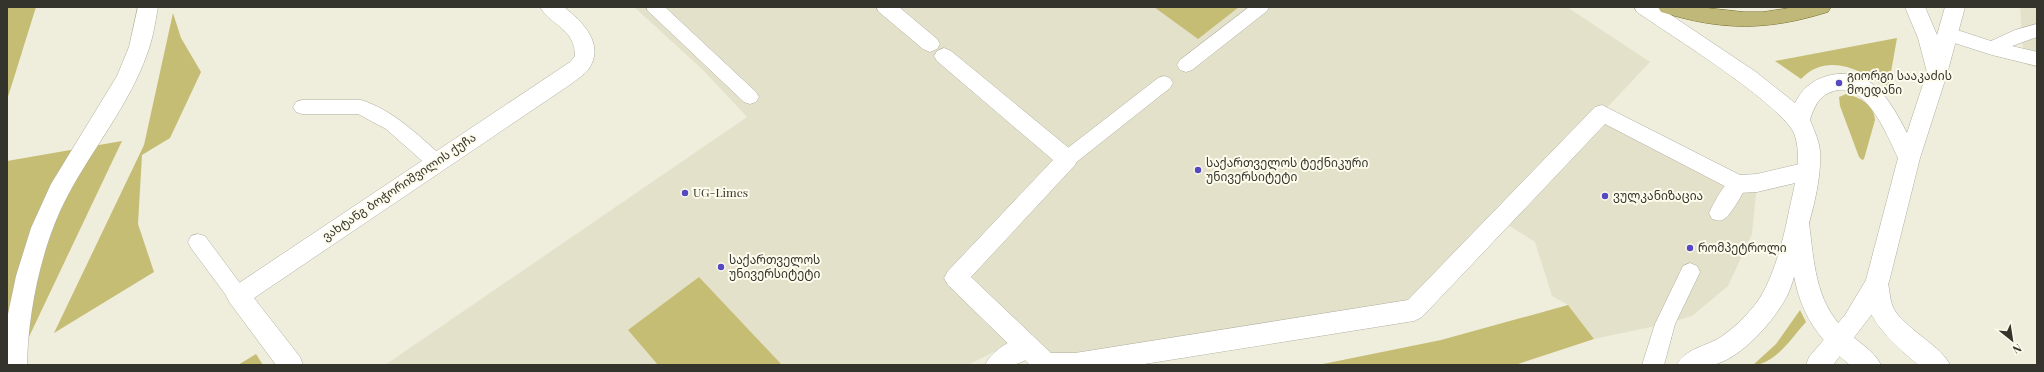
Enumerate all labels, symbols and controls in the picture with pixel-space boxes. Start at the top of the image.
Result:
place label: გიორგი სააკაძის მოედანი [1847,67,1952,98]
marker: გიორგი სააკაძის მოედანი [1834,78,1844,88]
street label: ვახტანგ ბოჭორიშვილის ქუჩა [318,129,479,245]
place label: საქართველოს ტექნიკური უნივერსიტეტი [1206,154,1368,184]
marker: საქართველოს ტექნიკური უნივერსიტეტი [1193,165,1203,175]
place label: UG-Limes [693,184,748,200]
place label: ვულკანიზაცია [1613,187,1703,204]
marker: UG-Limes [680,188,690,198]
marker: ვულკანიზაცია [1600,191,1610,201]
place label: რომპეტროლი [1698,239,1787,256]
marker: რომპეტროლი [1685,243,1695,253]
place label: საქართველოს უნივერსიტეტი [729,251,820,281]
marker: საქართველოს უნივერსიტეტი [716,262,726,272]
north arrow [1992,320,2032,360]
text: N [2010,341,2024,358]

